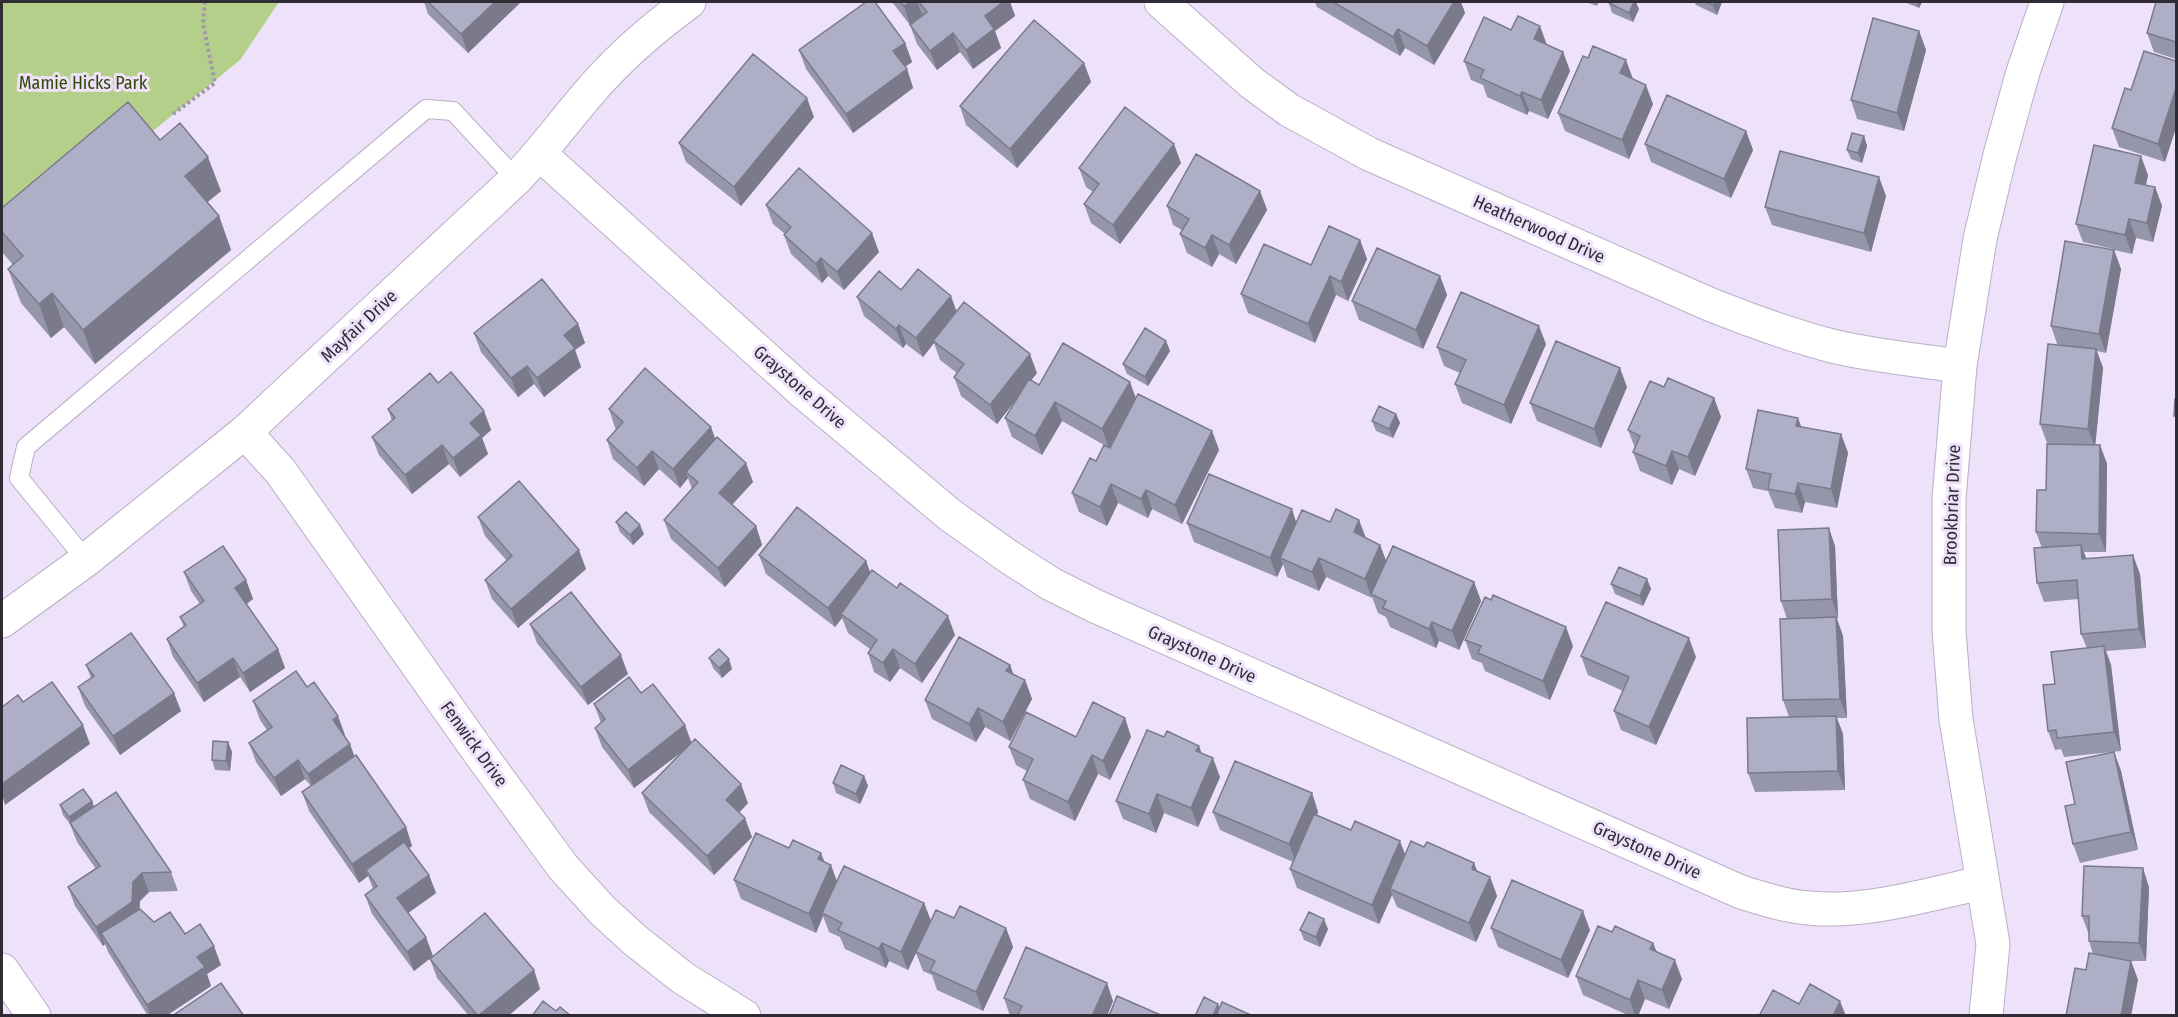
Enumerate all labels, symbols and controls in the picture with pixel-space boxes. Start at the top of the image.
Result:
park label: Mamie Hicks Park [19,72,148,94]
street label: Heatherwood Drive [1470,190,1608,268]
street label: Mayfair Drive [316,285,402,367]
street label: Graystone Drive [749,341,851,433]
street label: Brookbriar Drive [1939,444,1965,566]
street label: Graystone Drive [1145,620,1260,688]
street label: Fenwick Drive [436,697,512,791]
street label: Graystone Drive [1590,816,1705,884]

